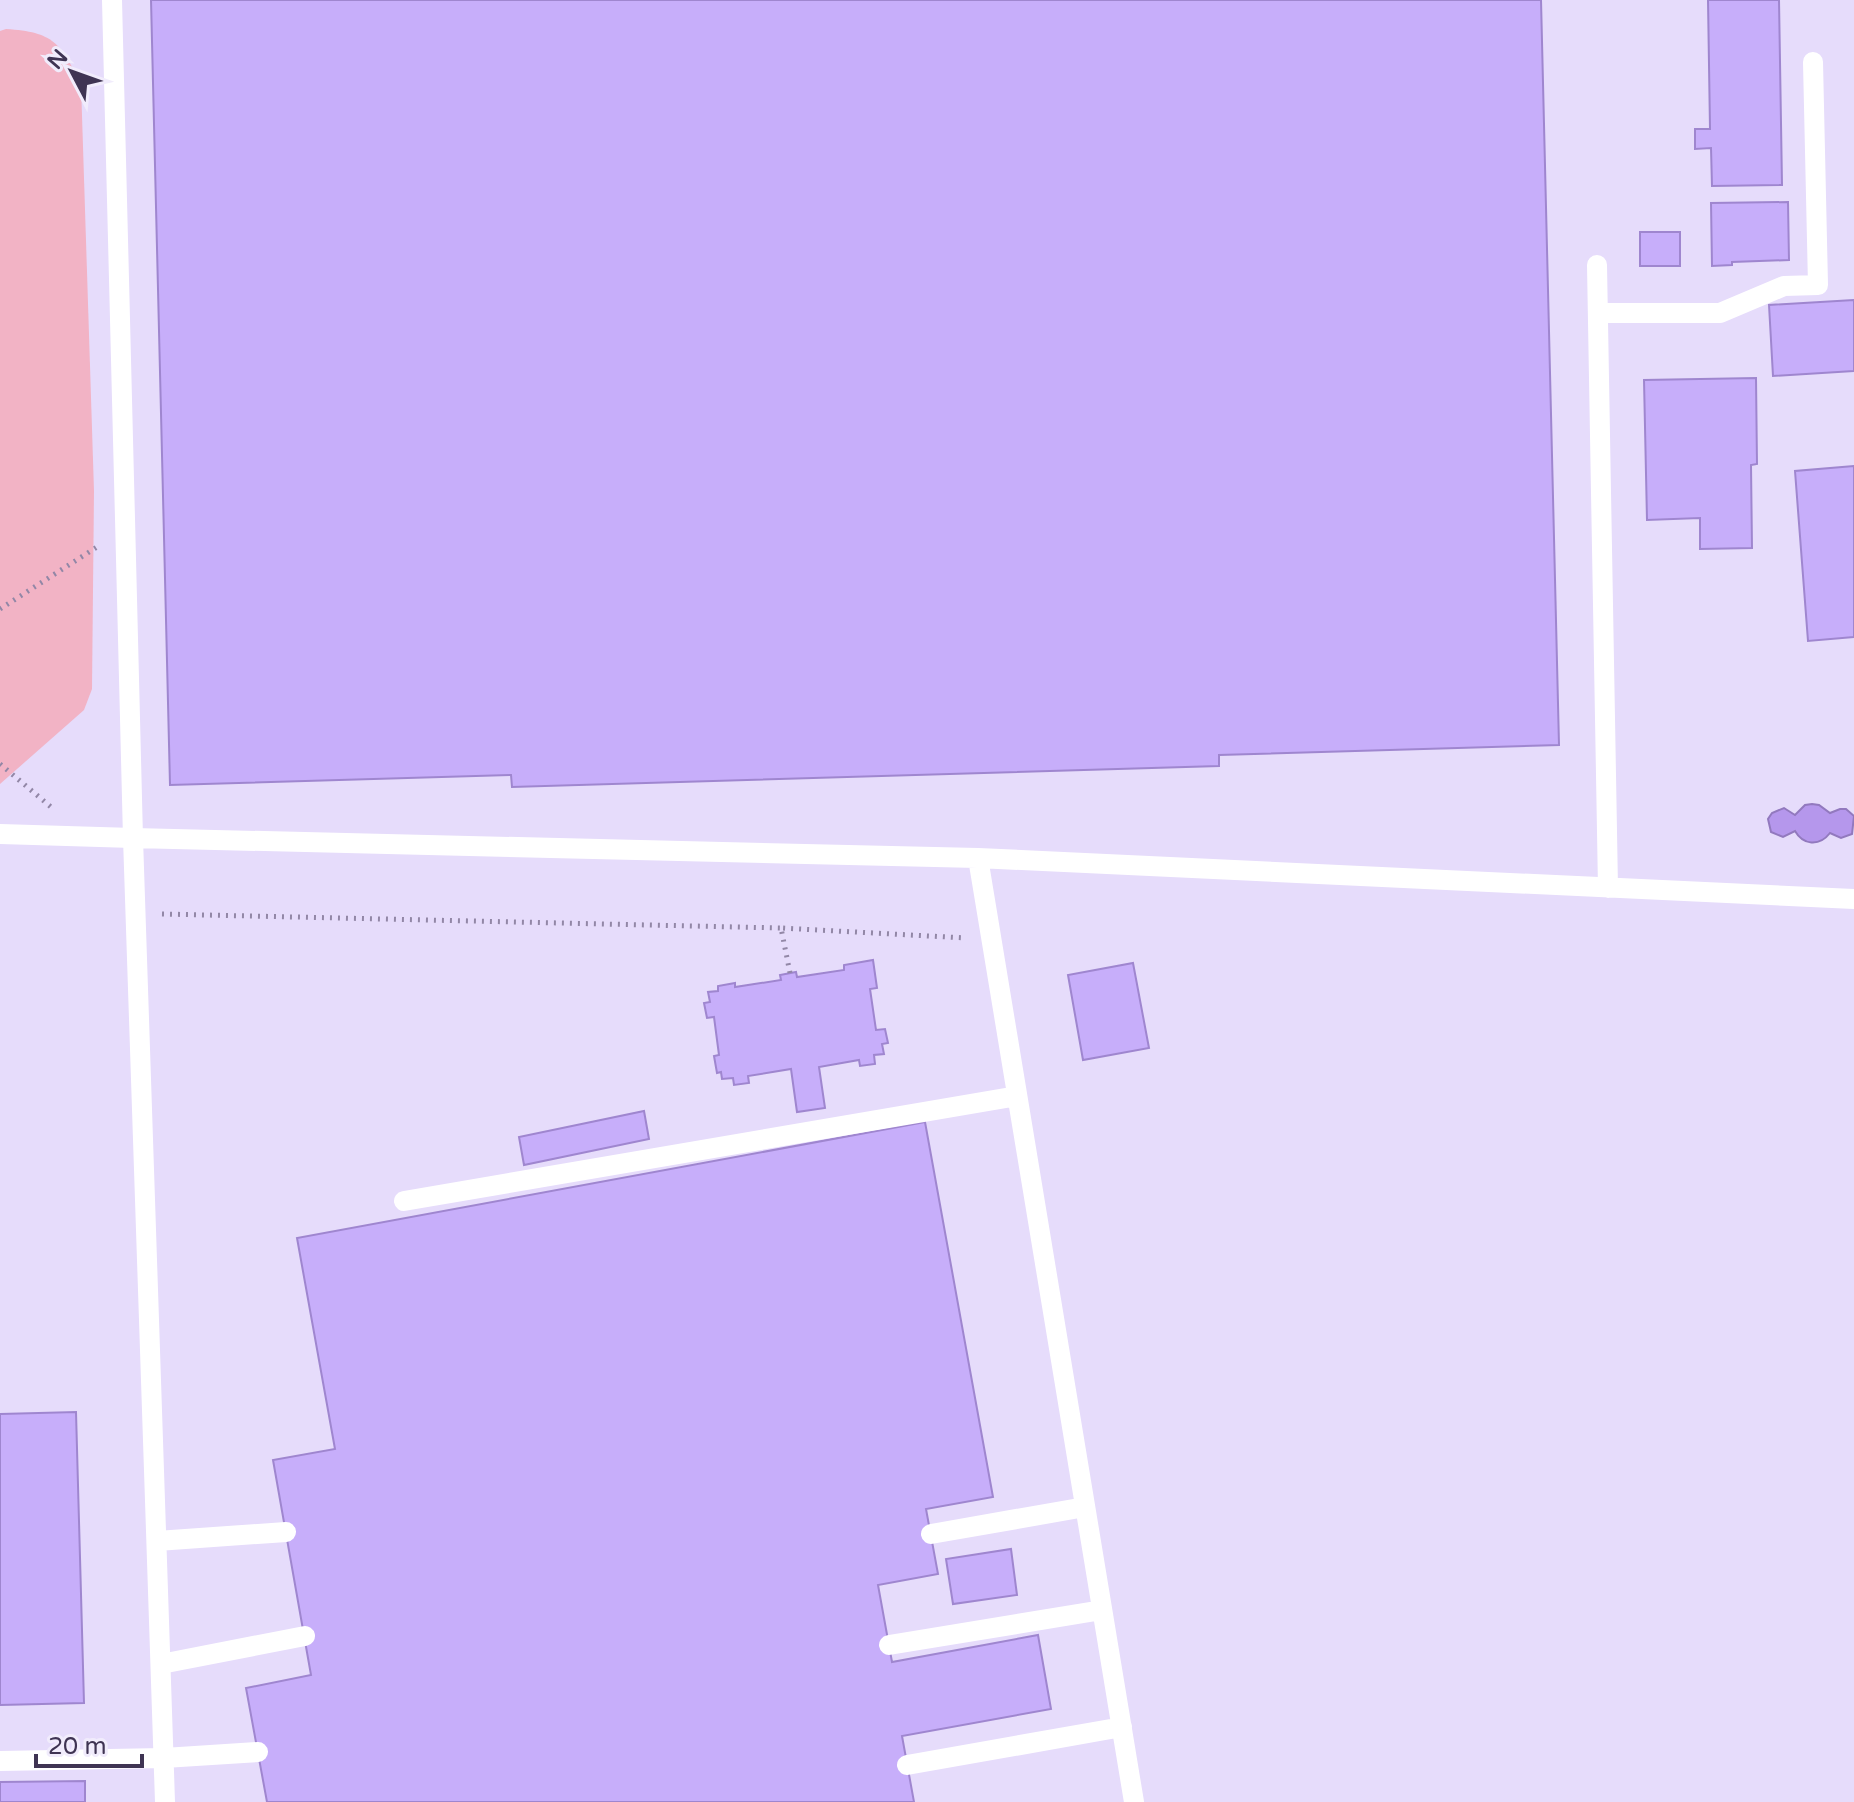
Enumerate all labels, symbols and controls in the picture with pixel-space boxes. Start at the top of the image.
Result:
north arrow [32,32,112,112]
text: N [42,44,73,75]
scale bar [36,1718,142,1768]
text: 20 m [48,1732,106,1761]

